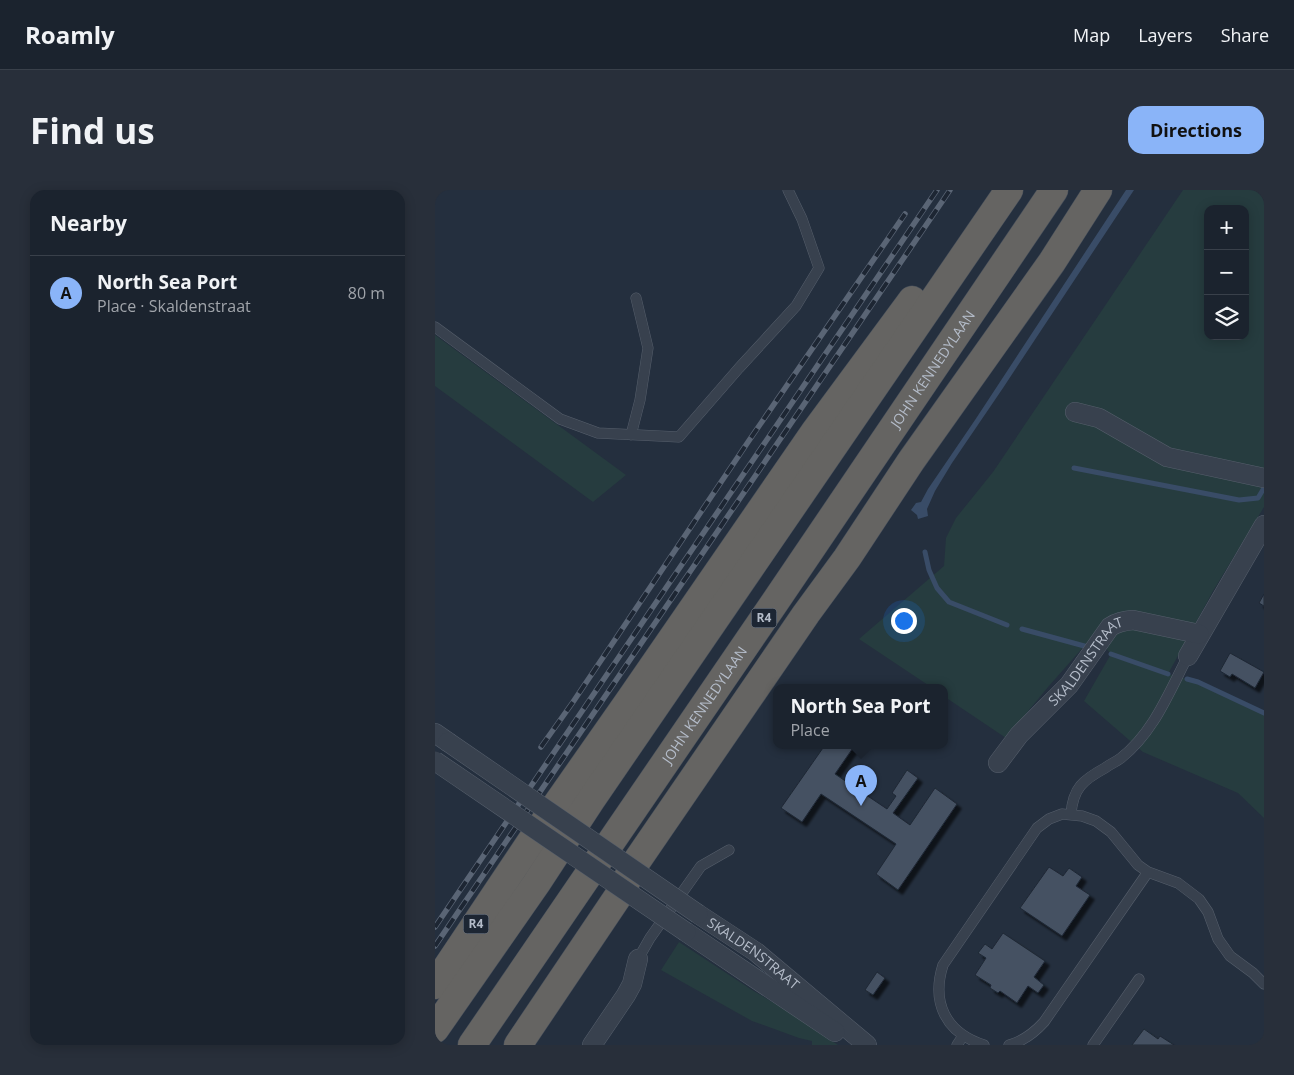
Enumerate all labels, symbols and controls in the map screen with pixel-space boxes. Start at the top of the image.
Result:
text: Roamly [25,18,115,51]
text: Map [1073,23,1110,47]
text: Layers [1138,23,1193,47]
text: Share [1221,23,1269,47]
button: Directions [1128,106,1264,154]
text: Find us [30,107,155,154]
map controls [1204,205,1249,340]
button: + [1204,205,1249,250]
text: Nearby [50,209,127,237]
button: − [1204,250,1249,295]
text: North Sea Port [97,269,237,295]
text: A [60,282,72,304]
text: 80 m [348,282,385,304]
text: Place · Skaldenstraat [97,295,251,317]
button: layers [1204,295,1249,340]
street label: JOHN KENNEDYLAAN [885,306,979,433]
road number: R4 [751,608,777,628]
your location [891,608,917,634]
street label: SKALDENSTRAAT [1044,612,1125,710]
street label: JOHN KENNEDYLAAN [656,642,751,769]
popup [773,684,948,749]
text: North Sea Port [790,693,931,719]
text: Place [790,719,830,741]
pin: A [845,765,877,806]
street label: SKALDENSTRAAT [704,913,804,994]
road number: R4 [463,914,489,934]

